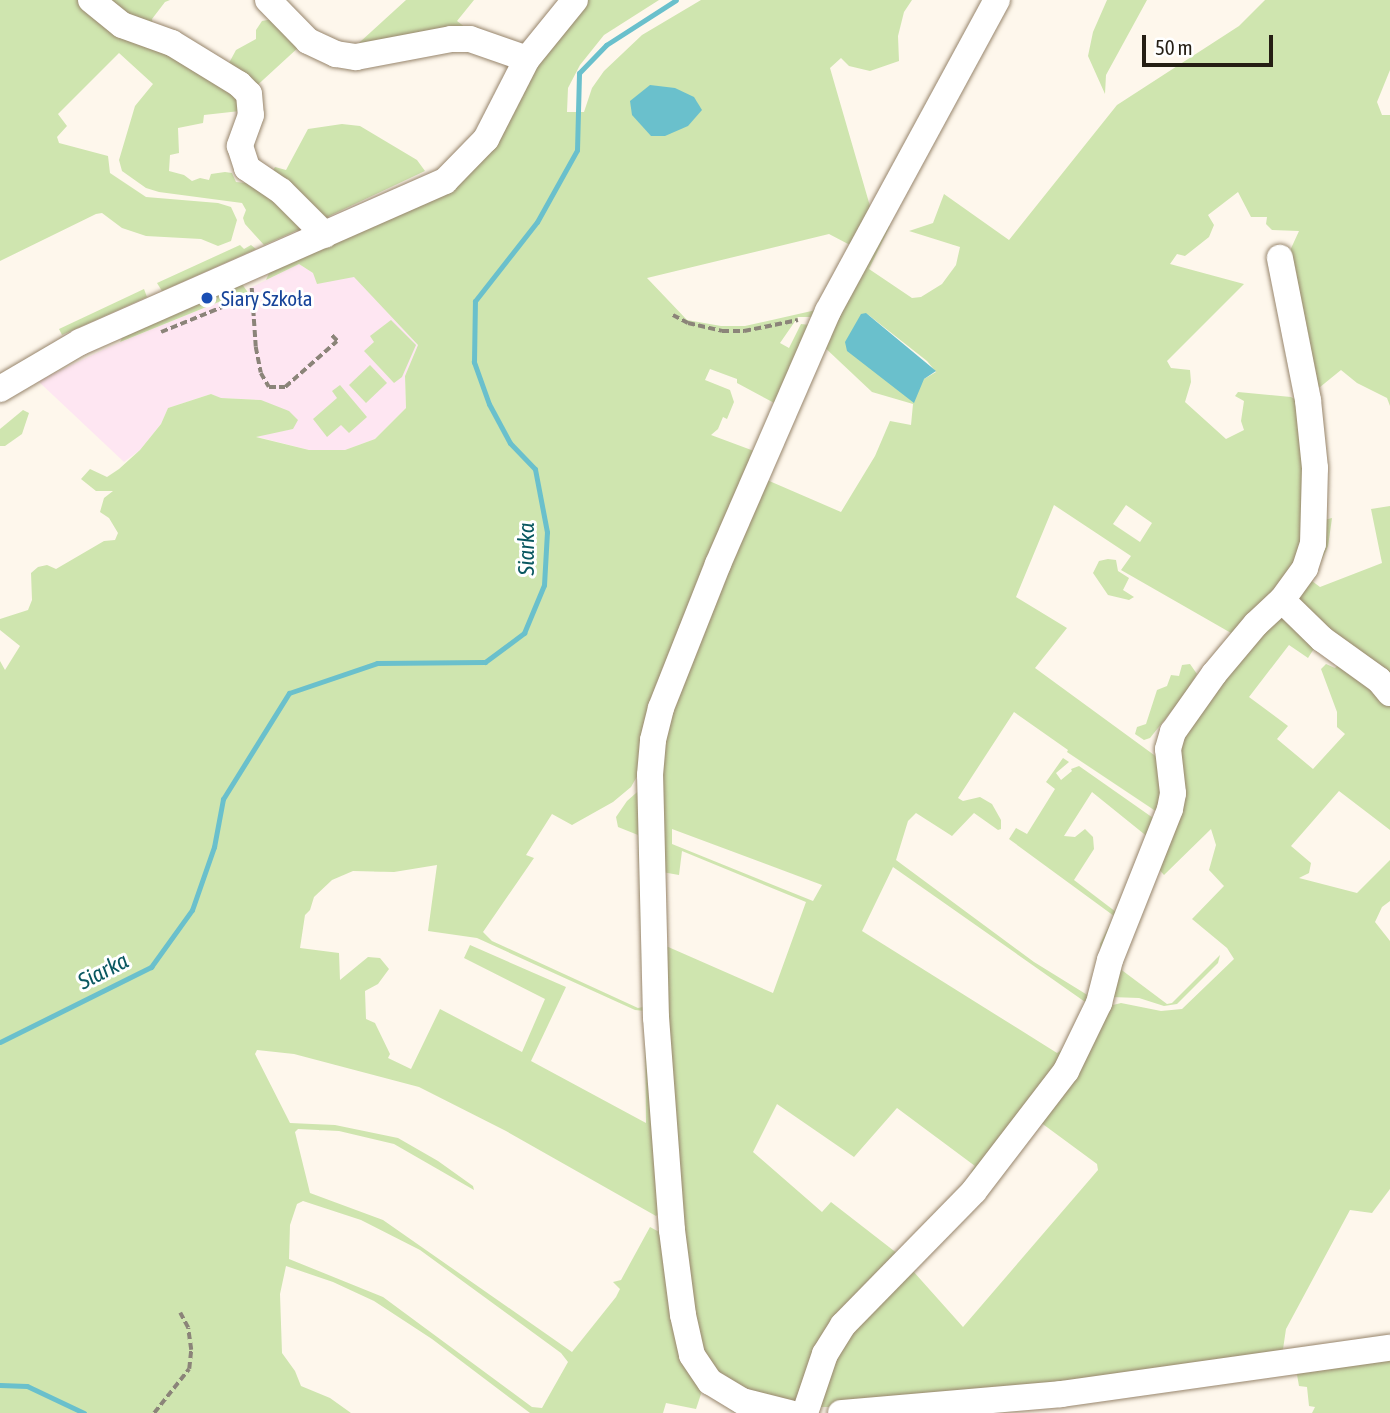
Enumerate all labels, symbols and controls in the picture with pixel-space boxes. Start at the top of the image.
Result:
scale bar [1145,21,1276,65]
text: 50 m [1155,35,1193,59]
place label: Siary Szkoła [221,285,313,311]
marker: Siary Szkoła [199,290,215,306]
water label: Siarka [512,523,540,575]
water label: Siarka [73,947,133,995]

